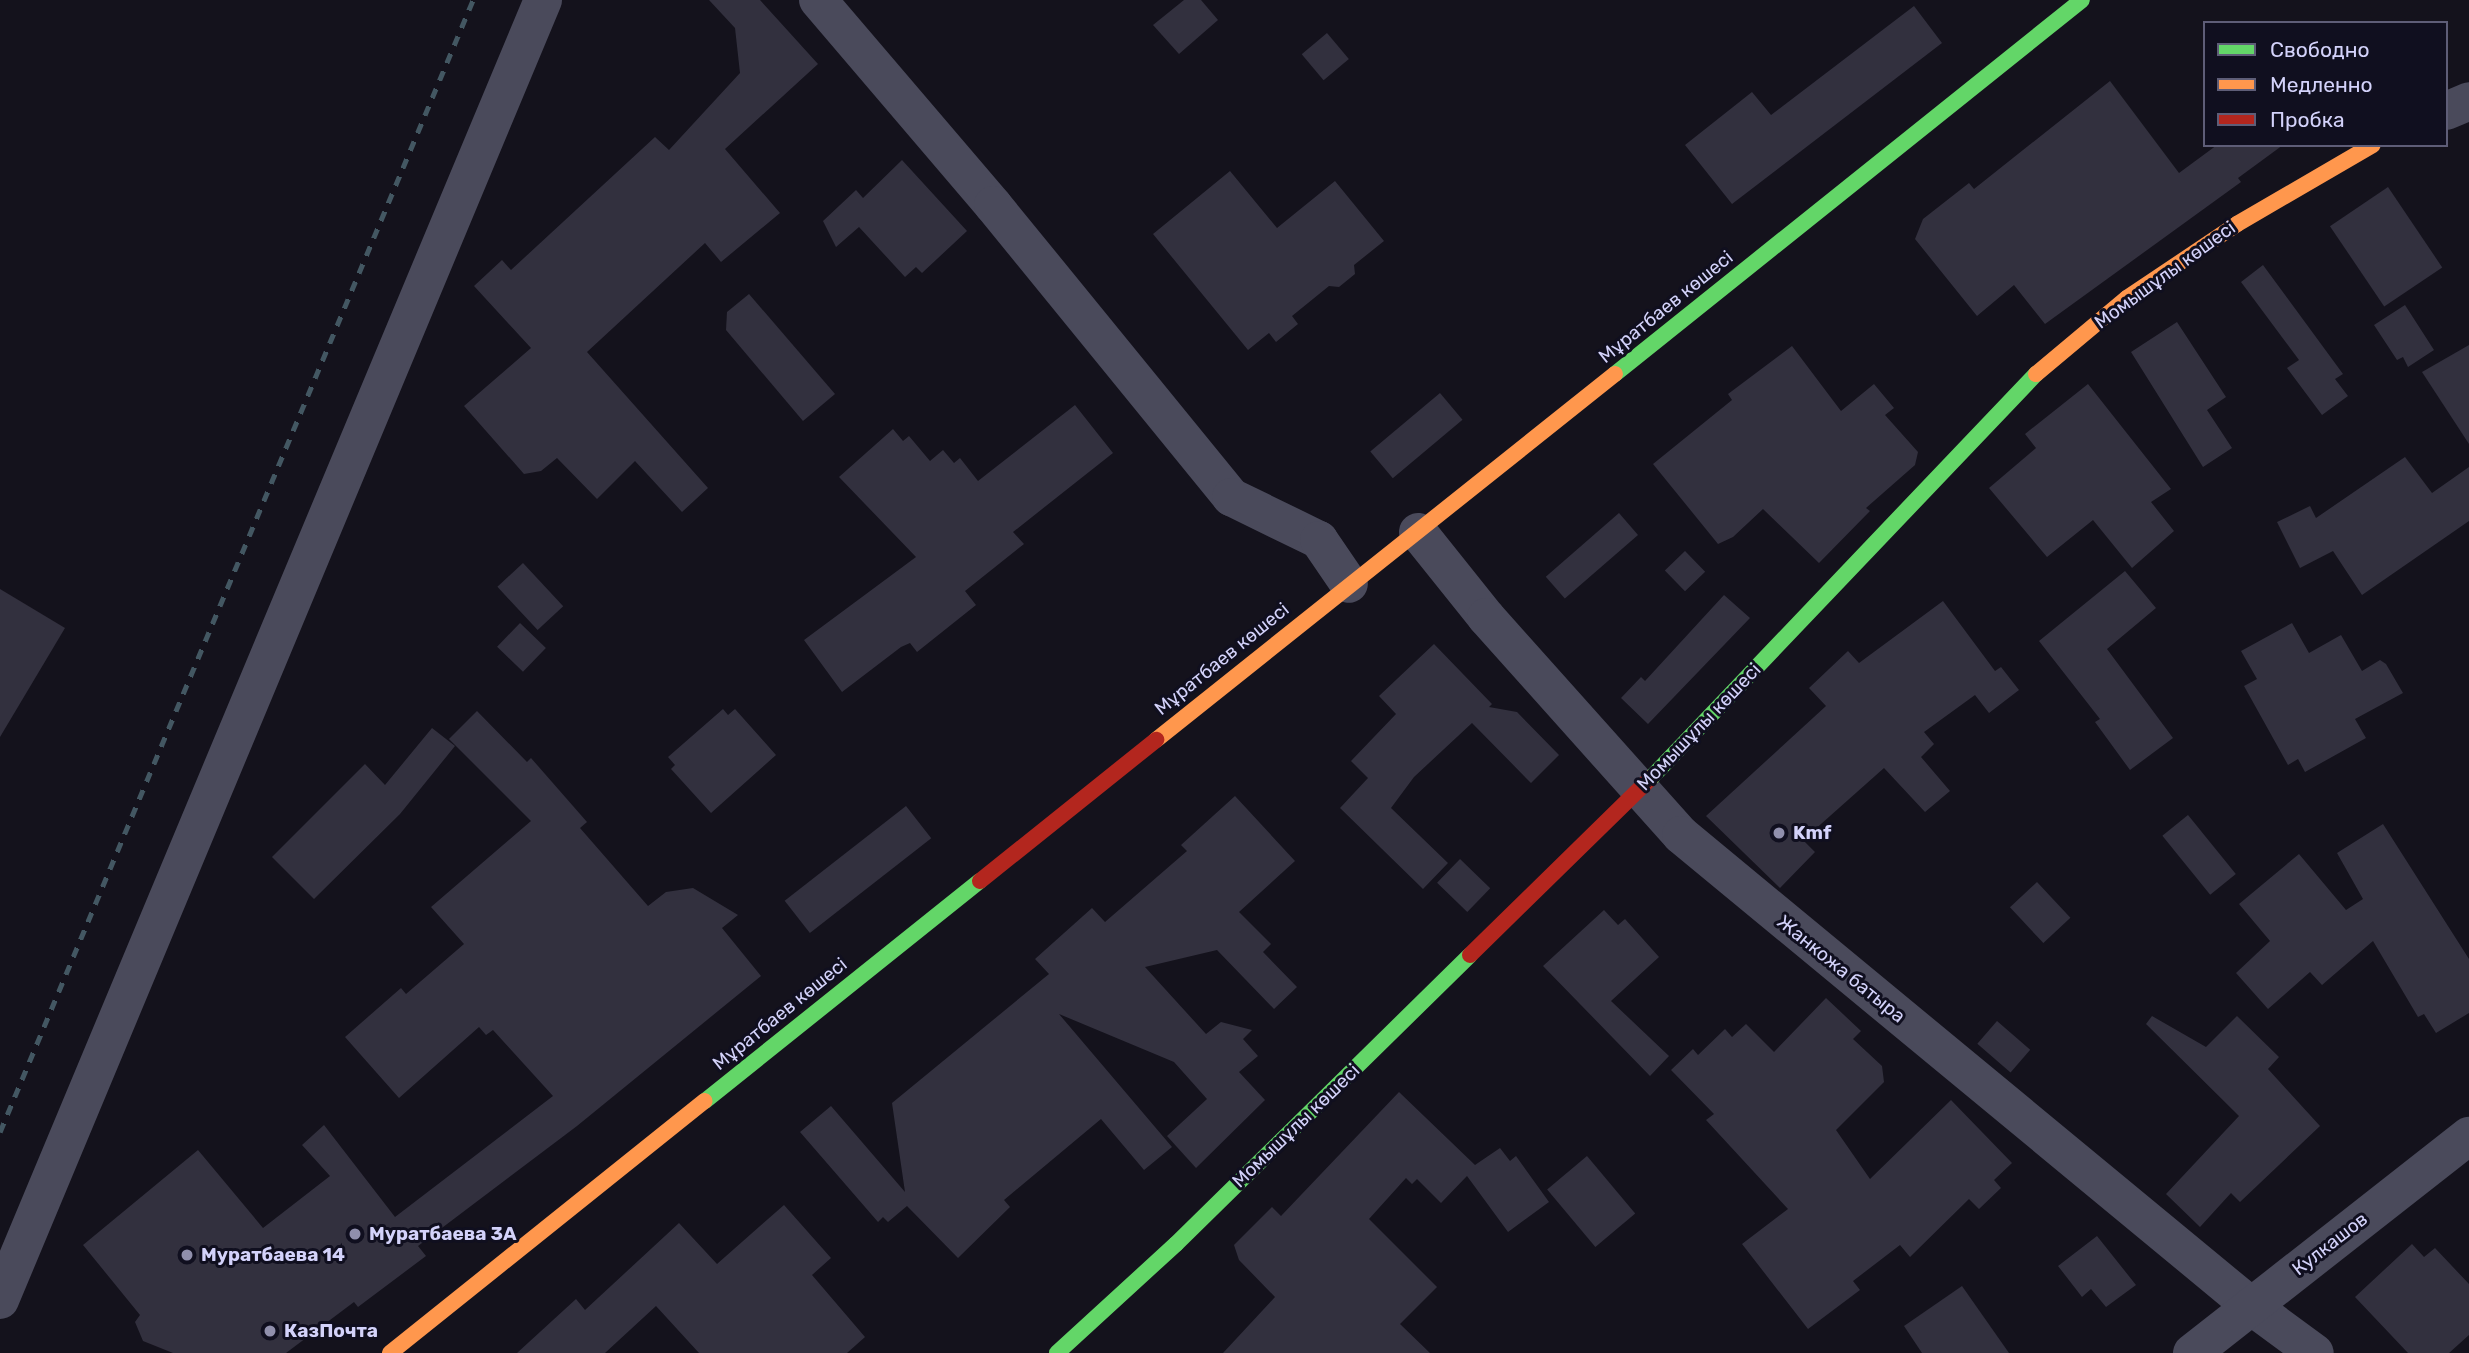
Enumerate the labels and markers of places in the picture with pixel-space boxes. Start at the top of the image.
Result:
place label: Kmf [1793,822,1831,844]
marker: Kmf [1771,825,1787,841]
place label: Муратбаева 3А [369,1223,517,1245]
marker: Муратбаева 3А [347,1226,363,1242]
place label: Муратбаева 14 [201,1244,345,1266]
marker: Муратбаева 14 [179,1247,195,1263]
place label: КазПочта [284,1320,378,1342]
marker: КазПочта [262,1323,278,1339]

